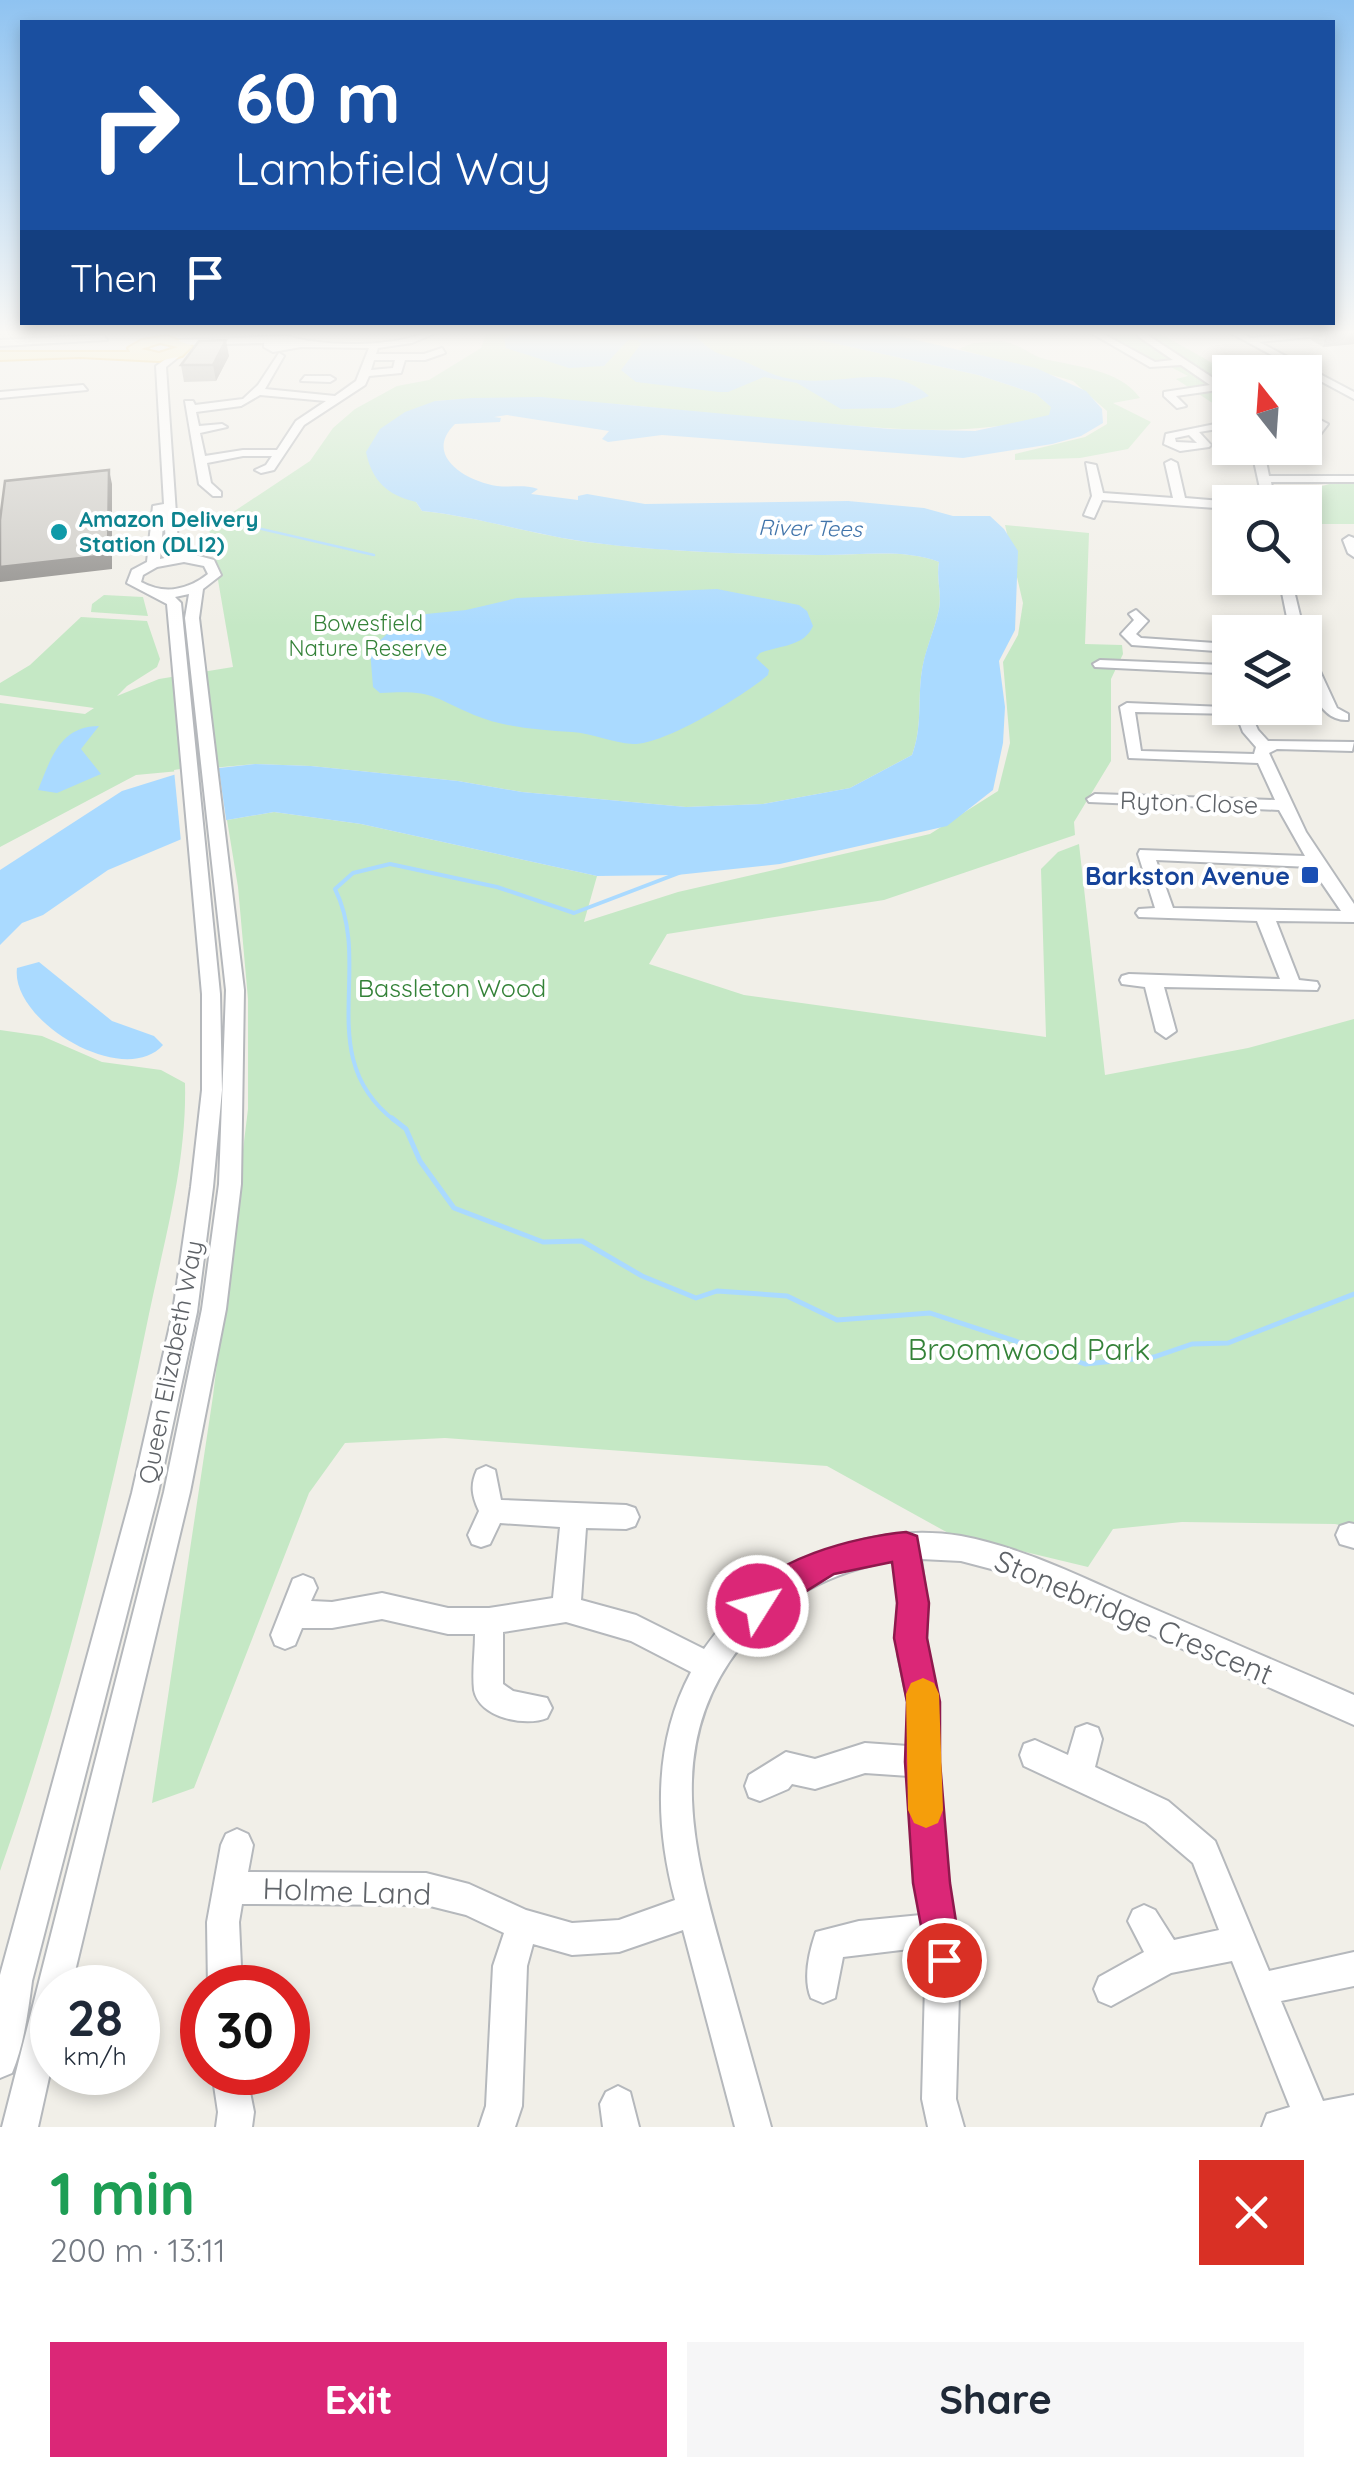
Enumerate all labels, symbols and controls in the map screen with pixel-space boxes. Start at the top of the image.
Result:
text: 60 m [235,53,401,141]
icon: right [70,60,200,190]
text: Lambfield Way [235,140,551,196]
icon: arrive [178,250,233,305]
text: Then [70,254,158,302]
north arrow [1212,355,1322,465]
map controls [1212,355,1322,725]
button: search [1212,485,1322,595]
place label: Amazon Delivery Station (DLI2) [79,505,258,558]
water label: River Tees [758,513,864,543]
marker: Amazon Delivery Station (DLI2) [48,521,70,543]
park label: Bowesfield Nature Reserve [288,609,448,662]
button: layers [1212,615,1322,725]
street label: Ryton Close [1119,784,1259,820]
place label: Barkston Avenue [1085,860,1290,891]
marker: Barkston Avenue [1299,864,1321,886]
park label: Bassleton Wood [358,972,546,1003]
street label: Queen Elizabeth Way [131,1238,209,1486]
park label: Broomwood Park [908,1330,1150,1368]
street label: Stonebridge Crescent [989,1541,1279,1693]
position arrow [706,1554,810,1658]
street label: Holme Land [262,1869,432,1913]
pin [902,1918,987,2003]
icon: arrive [917,1933,972,1988]
speed limit sign: 30 [180,1965,310,2095]
text: 28 [67,1986,123,2049]
text: km/h [63,2040,127,2071]
text: 1 min [50,2155,195,2230]
button: close [1199,2160,1304,2265]
text: 200 m · 13:11 [50,2230,226,2270]
button: Exit [50,2342,667,2457]
button: Share [687,2342,1304,2457]

